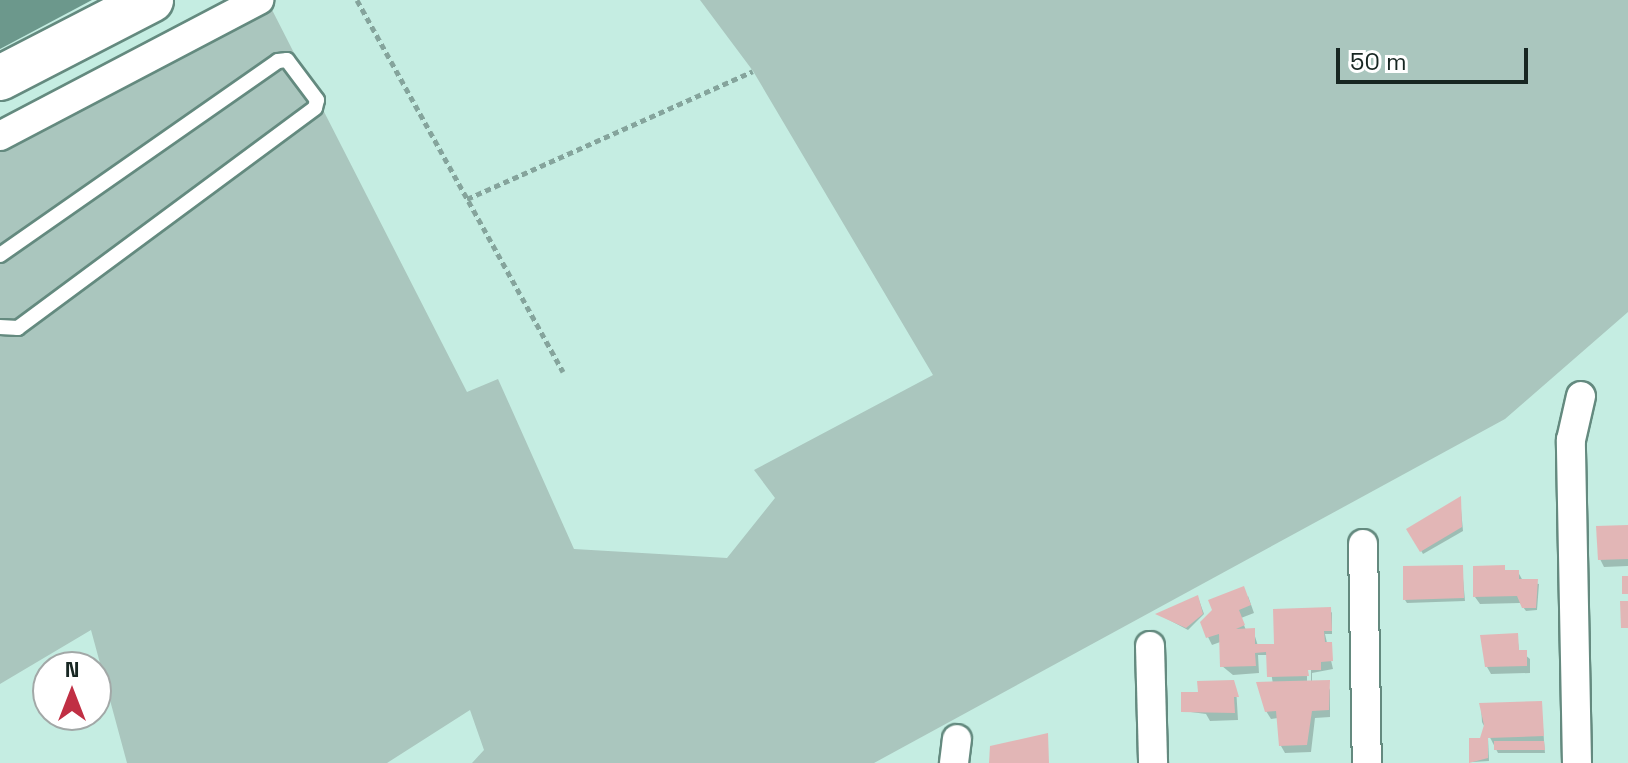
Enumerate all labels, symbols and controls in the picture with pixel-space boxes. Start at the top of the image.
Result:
scale bar [1340,32,1532,82]
text: 50 m [1350,46,1407,77]
north arrow [32,651,112,731]
text: N [65,655,79,683]

